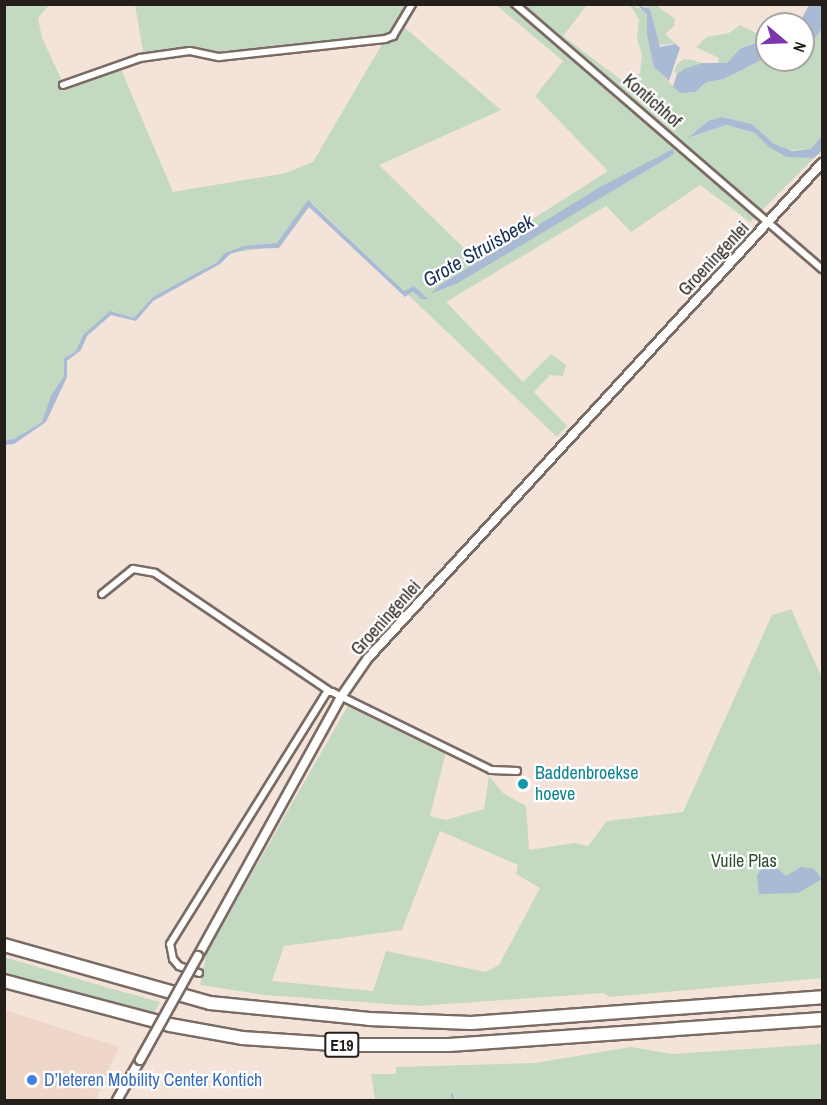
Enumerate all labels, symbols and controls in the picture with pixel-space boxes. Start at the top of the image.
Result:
north arrow [755,12,815,72]
text: N [788,39,812,55]
street label: Kontichhof [618,70,686,132]
water label: Grote Struisbeek [418,209,538,291]
street label: Groeningenlei [674,217,754,301]
street label: Groeningenlei [347,576,425,660]
place label: Baddenbroekse hoeve [535,763,638,806]
marker: Baddenbroekse hoeve [516,777,530,791]
park label: Vuile Plas [711,850,777,872]
road number: E19 [324,1032,360,1058]
place label: D’Ieteren Mobility Center Kontich [44,1069,262,1091]
marker: D’Ieteren Mobility Center Kontich [25,1073,39,1087]

